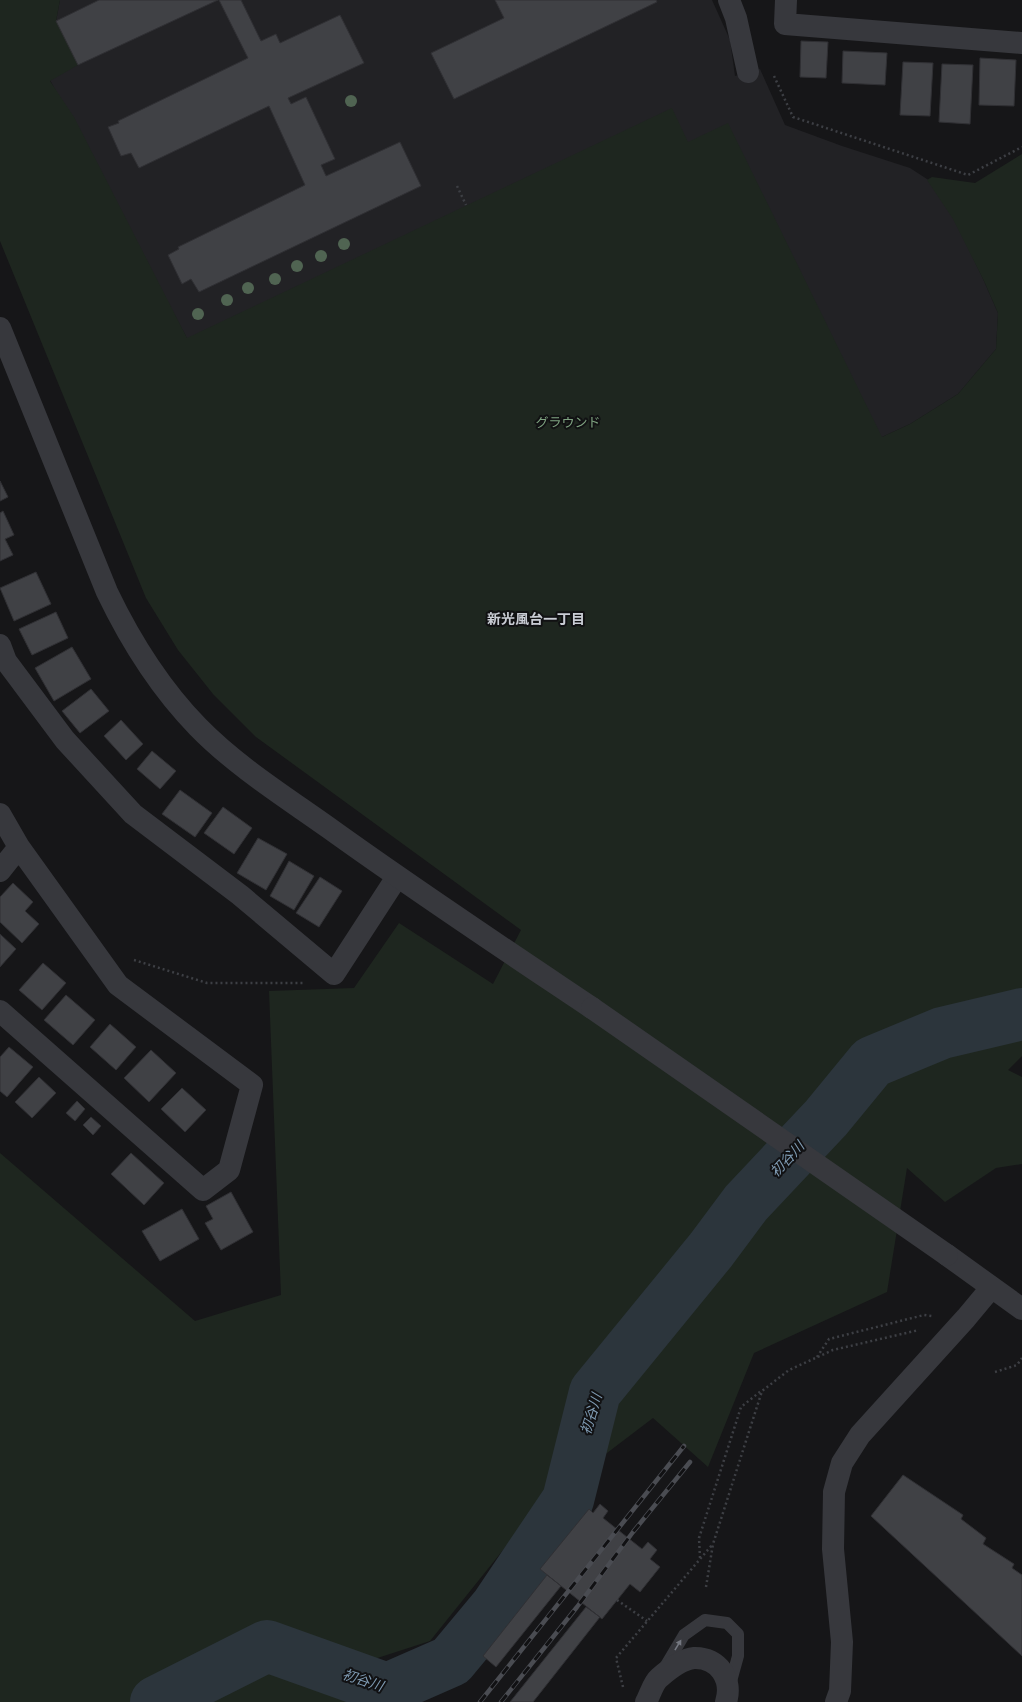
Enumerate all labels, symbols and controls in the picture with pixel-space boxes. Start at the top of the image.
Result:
park label: グラウンド [535,415,601,430]
district label: 新光風台一丁目 [487,611,585,627]
water label: 初谷川 [767,1137,809,1180]
water label: 初谷川 [577,1390,605,1436]
one-way arrow [674,1640,682,1650]
water label: 初谷川 [341,1666,387,1695]

